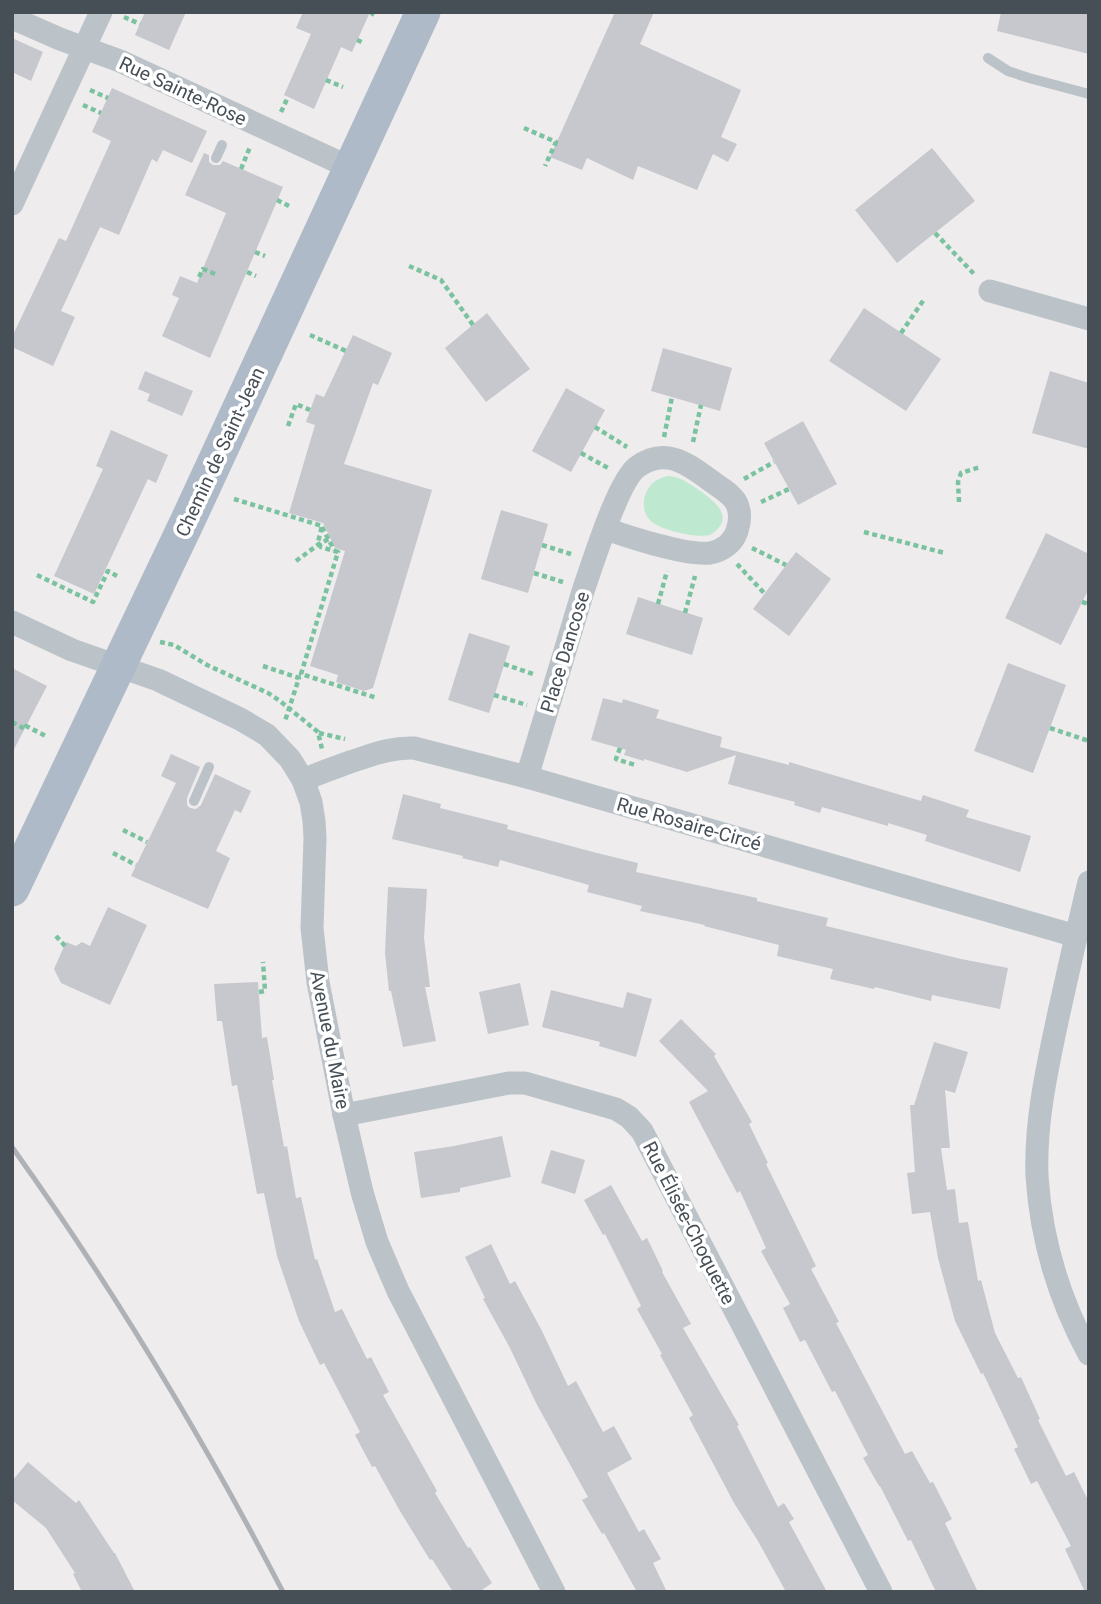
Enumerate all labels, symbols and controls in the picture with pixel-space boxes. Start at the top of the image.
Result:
street label: Rue Sainte-Rose [116,51,250,131]
street label: Chemin de Saint-Jean [171,364,269,540]
street label: Place Dancose [536,589,594,715]
street label: Rue Rosaire-Circé [614,792,764,856]
street label: Avenue du Maire [305,969,355,1111]
street label: Rue Élisée-Choquette [638,1138,740,1308]

